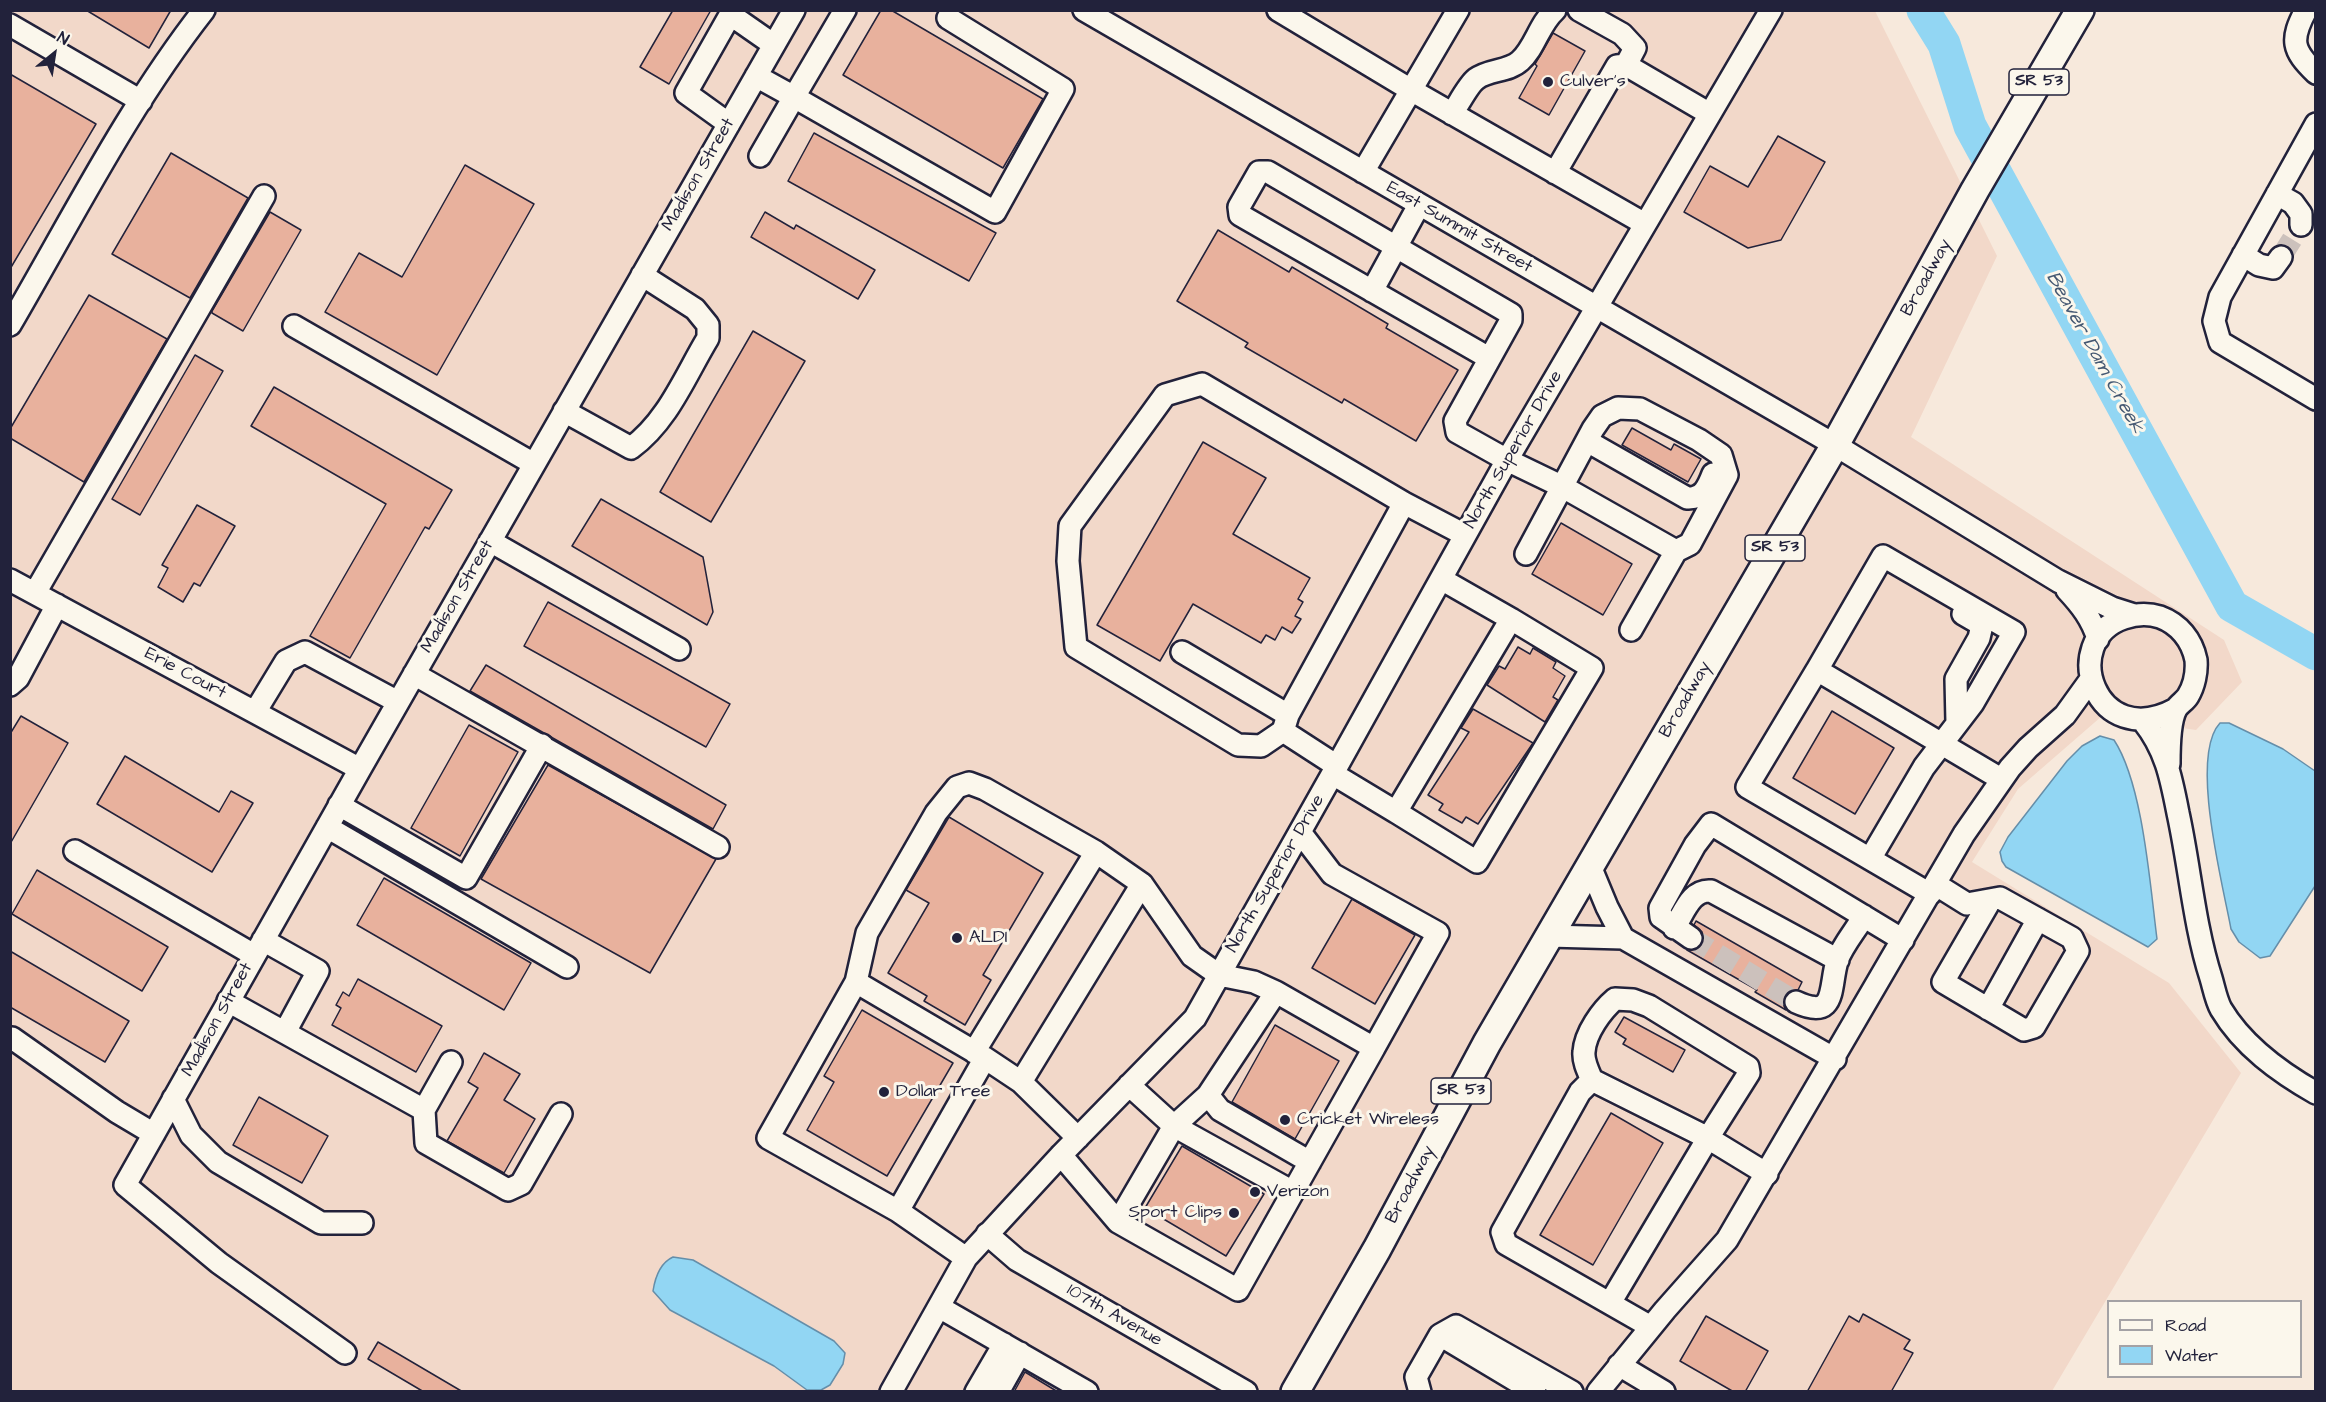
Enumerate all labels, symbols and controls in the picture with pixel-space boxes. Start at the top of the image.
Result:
north arrow [24,24,84,84]
text: N [53,26,73,50]
road number: SR 53 [2009,69,2069,95]
place label: Culver's [1560,71,1626,93]
marker: Culver's [1541,75,1555,89]
street label: Madison Street [658,115,740,235]
street label: East Summit Street [1382,177,1536,279]
street label: Broadway [1897,236,1957,320]
water label: Beaver Dam Creek [2040,268,2148,438]
street label: North Superior Drive [1460,367,1568,533]
road number: SR 53 [1745,535,1805,561]
street label: Madison Street [417,537,499,657]
street label: Erie Court [140,643,230,705]
street label: Broadway [1655,658,1717,742]
street label: North Superior Drive [1222,791,1330,957]
place label: ALDI [969,927,1007,949]
marker: ALDI [950,931,964,945]
street label: Madison Street [178,959,258,1081]
road number: SR 53 [1431,1078,1491,1104]
place label: Dollar Tree [896,1081,990,1103]
marker: Dollar Tree [877,1085,891,1099]
place label: Cricket Wireless [1297,1109,1439,1131]
marker: Cricket Wireless [1278,1113,1292,1127]
street label: Broadway [1382,1142,1440,1228]
place label: Verizon [1267,1181,1329,1203]
marker: Verizon [1248,1185,1262,1199]
place label: Sport Clips [1129,1202,1222,1224]
marker: Sport Clips [1227,1206,1241,1220]
street label: 107th Avenue [1062,1280,1166,1352]
legend [2107,1300,2302,1378]
text: Road [2165,1313,2206,1338]
text: Water [2165,1343,2218,1368]

